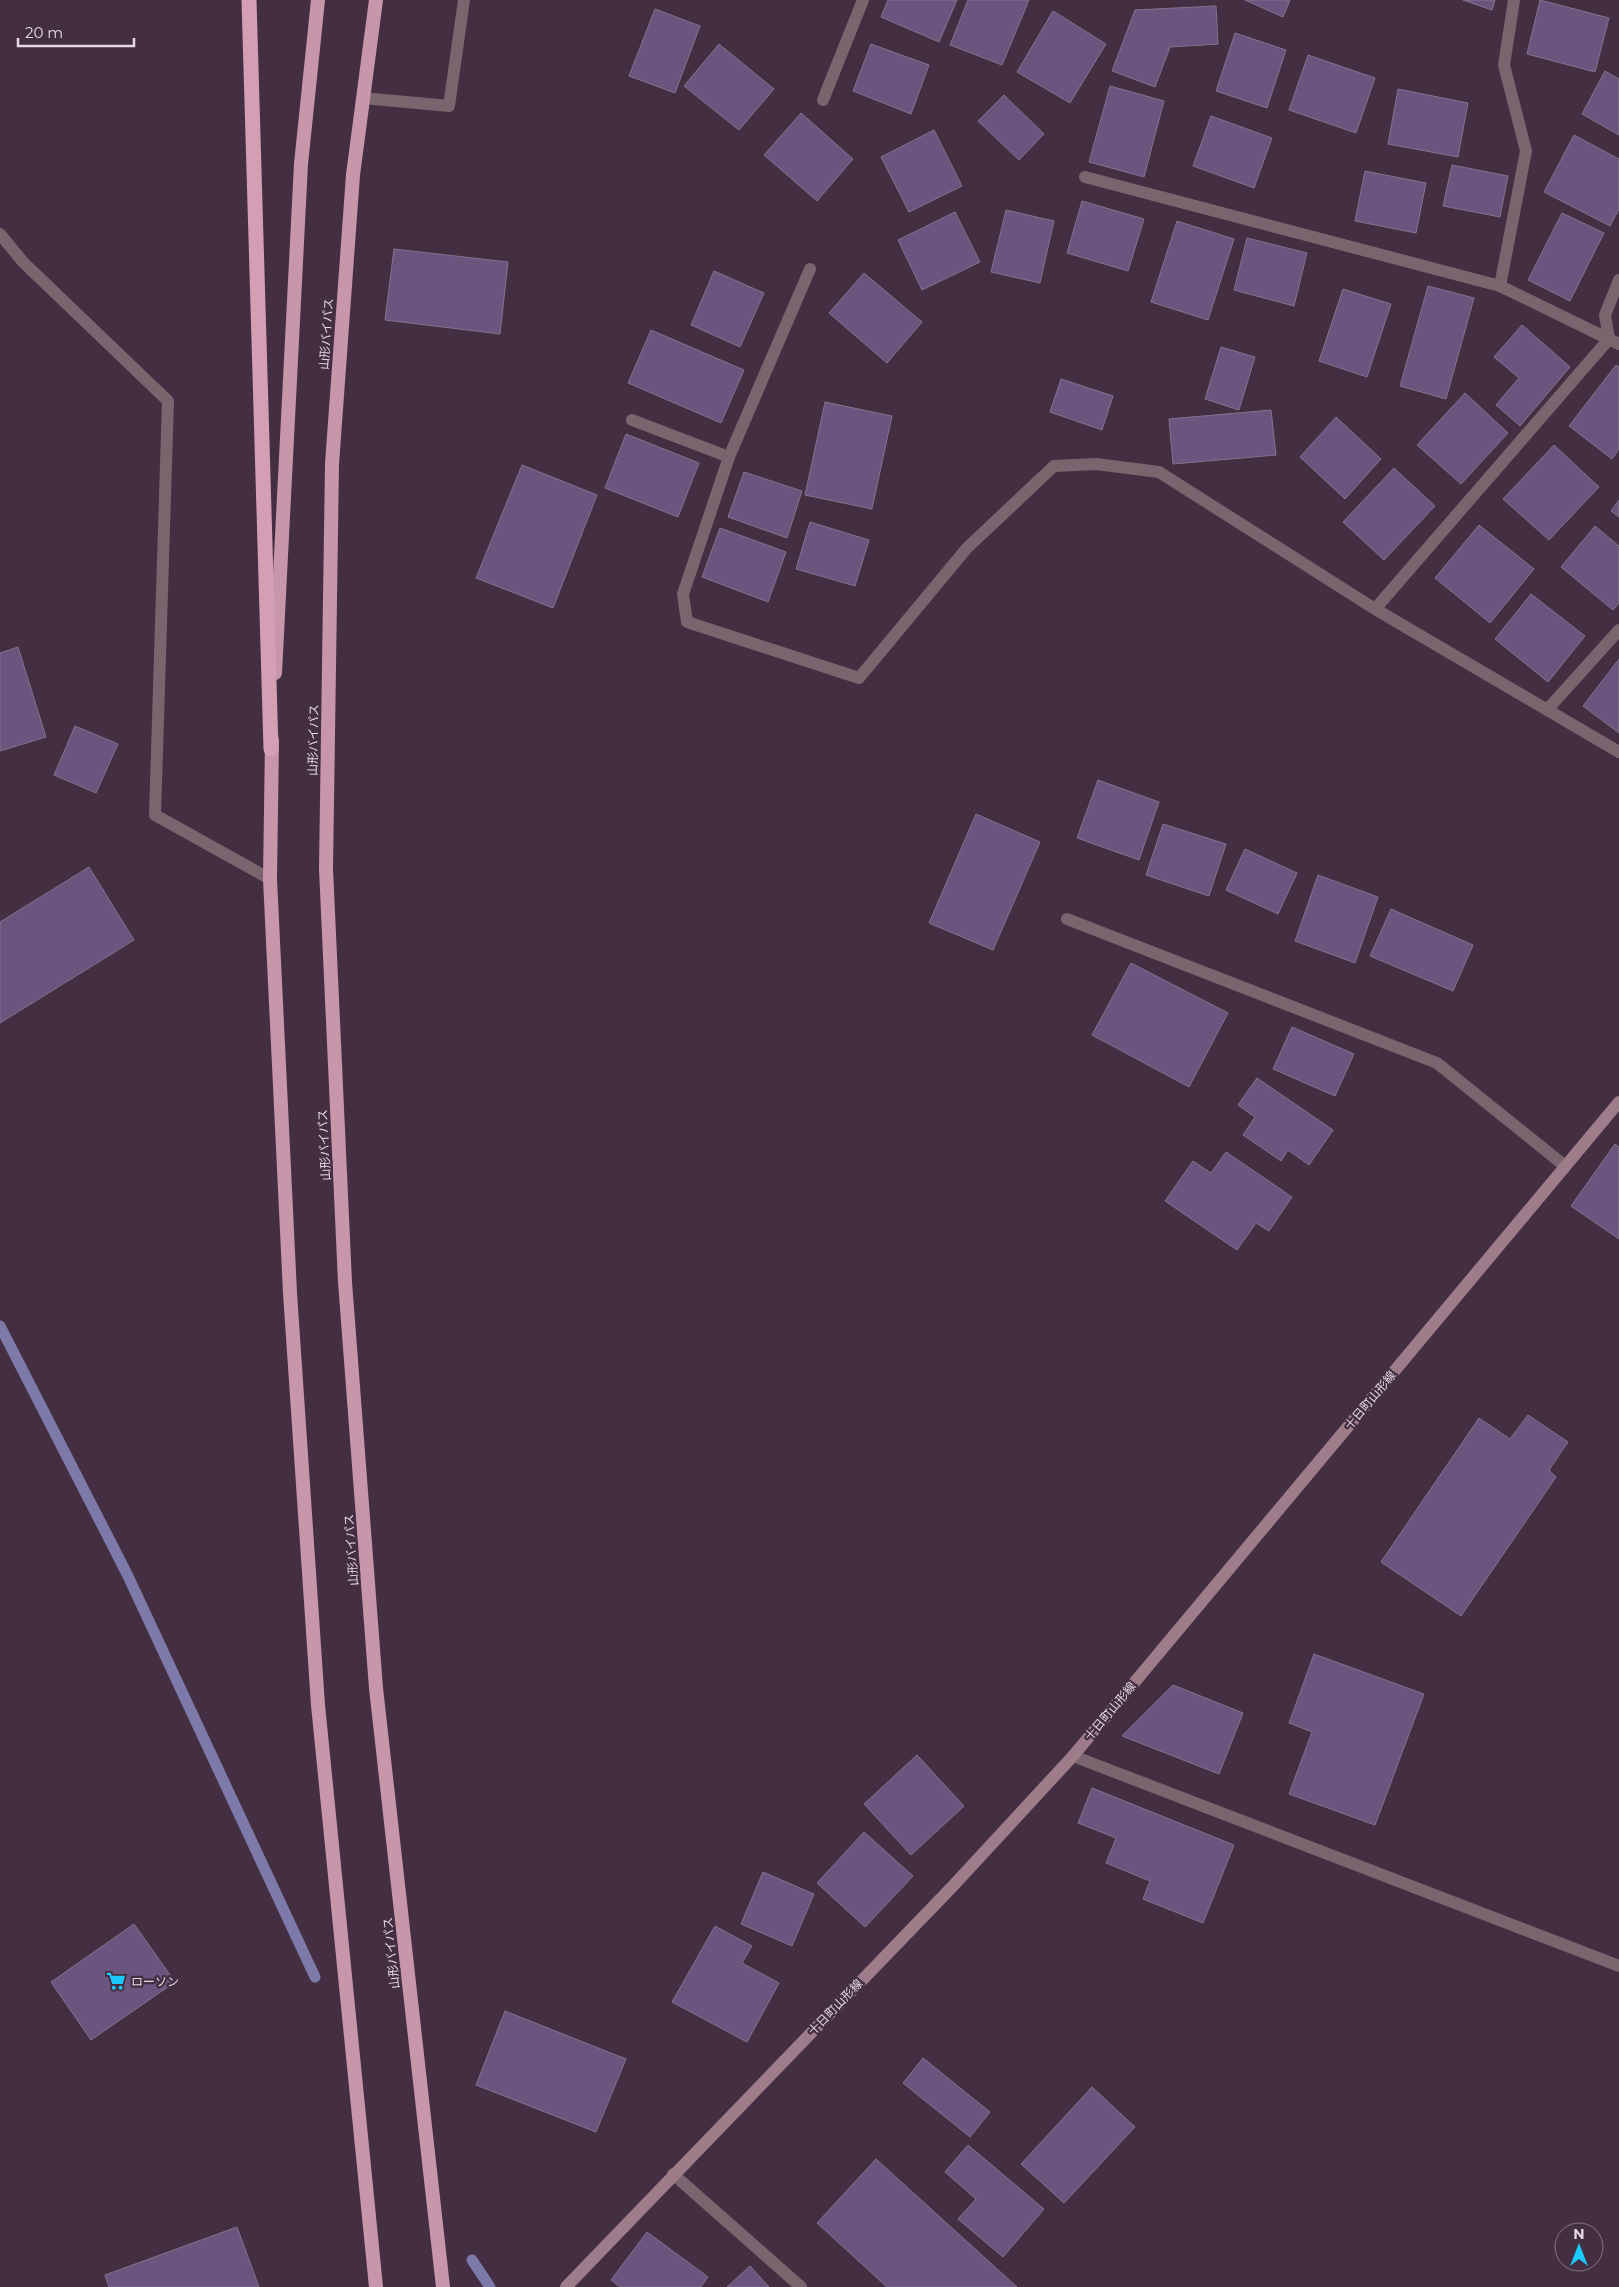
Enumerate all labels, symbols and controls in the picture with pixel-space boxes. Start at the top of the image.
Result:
scale bar [18,15,134,47]
text: 20 m [25,23,63,42]
street label: 山形バイパス [316,298,336,370]
street label: 山形バイパス [305,704,321,776]
street label: 山形バイパス [315,1109,333,1181]
street label: 十日町山形線 [1341,1368,1399,1432]
street label: 山形バイパス [341,1514,361,1586]
street label: 十日町山形線 [1081,1679,1139,1743]
street label: 山形バイパス [380,1917,402,1989]
supermarket icon: ローソン [105,1970,127,1992]
place label: ローソン [131,1974,179,1989]
street label: 十日町山形線 [805,1976,865,2038]
north arrow [1554,2222,1604,2272]
text: N [1573,2225,1585,2243]

